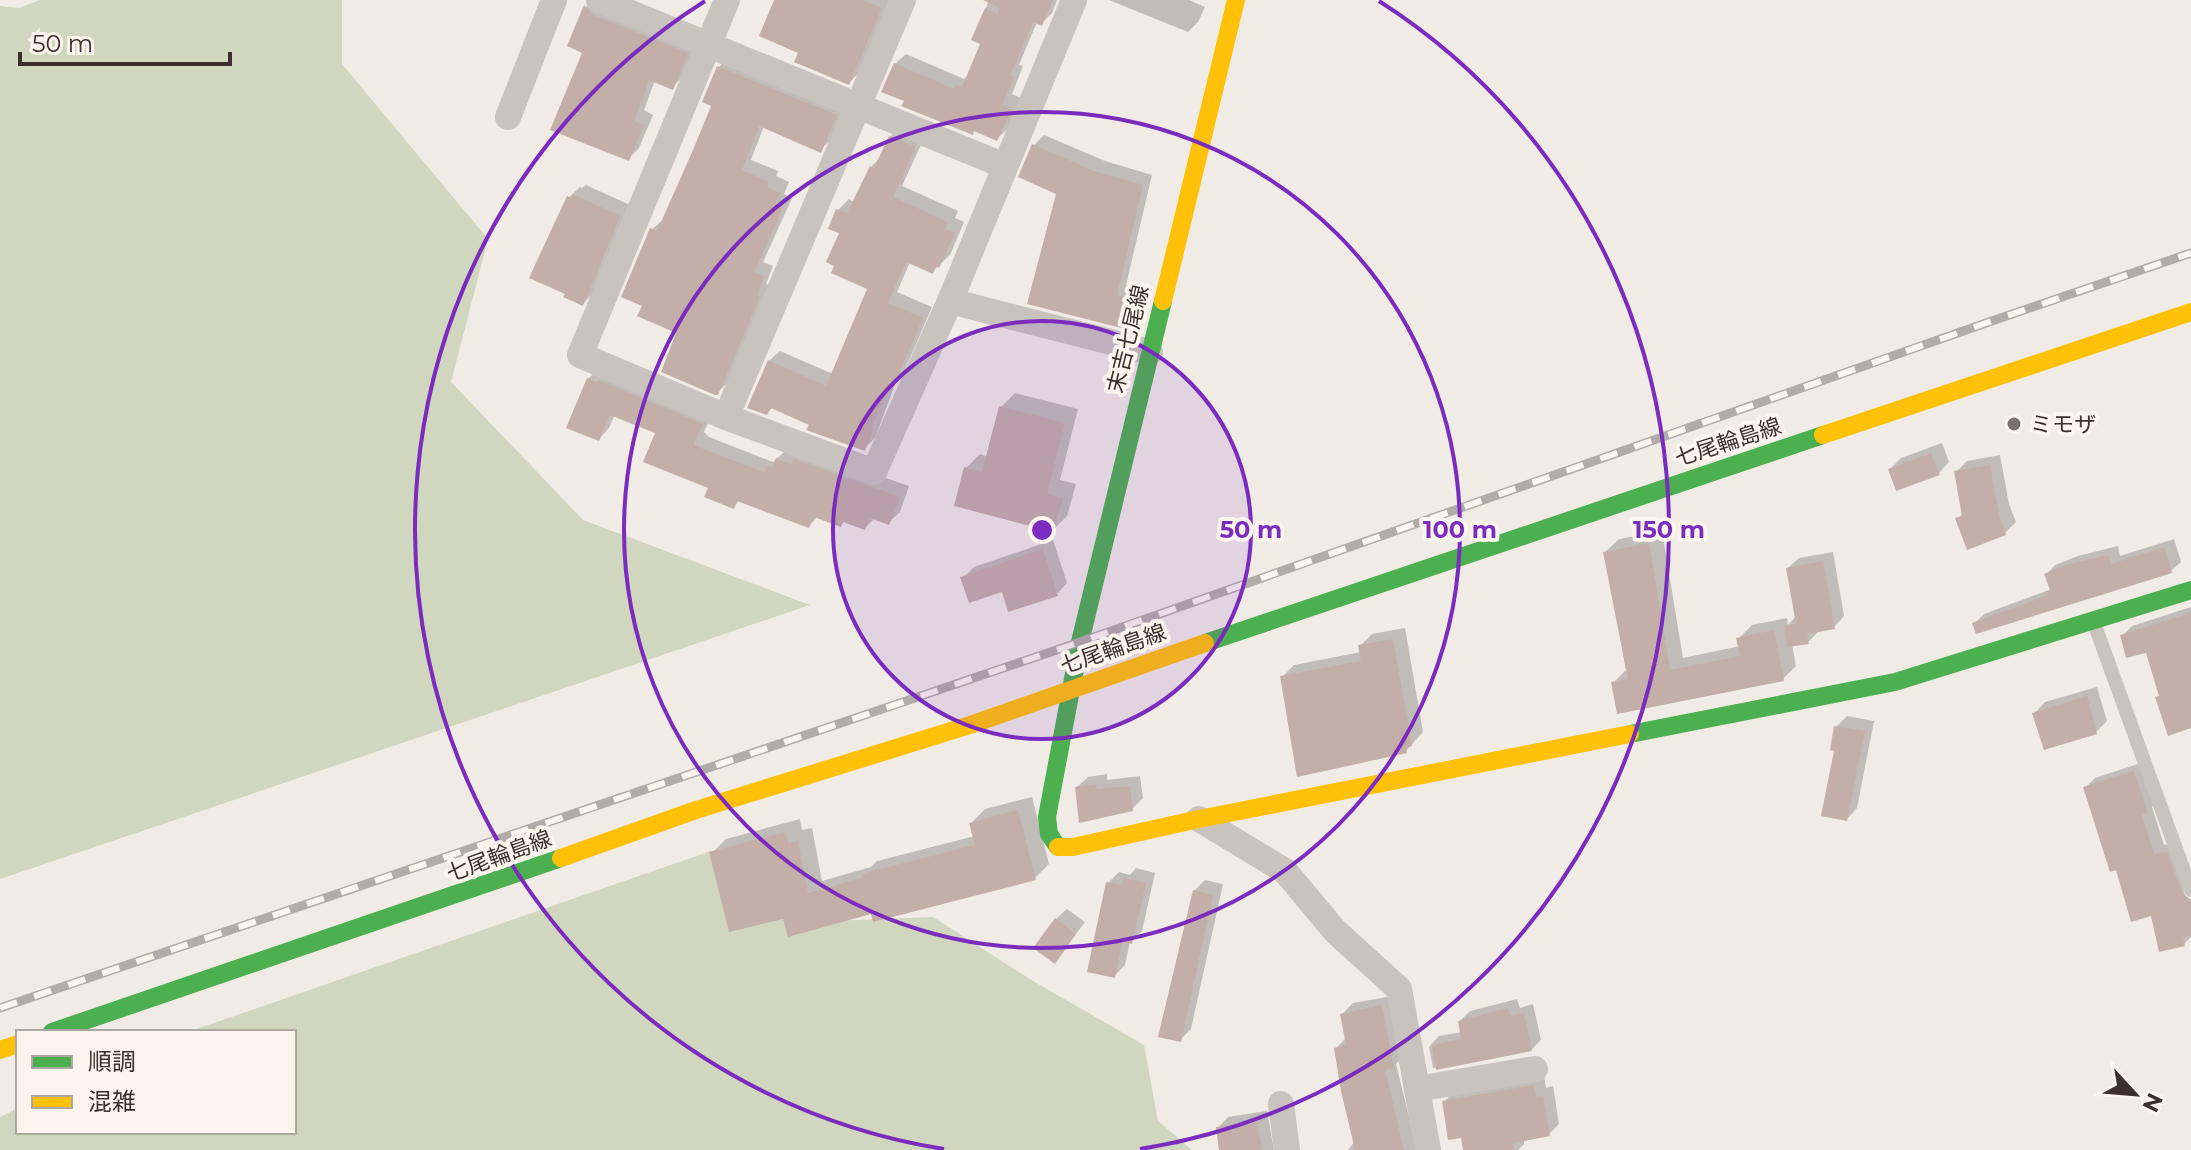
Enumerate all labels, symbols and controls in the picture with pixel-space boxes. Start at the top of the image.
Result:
scale bar [20,16,230,66]
text: 50 m [32,29,93,58]
street label: 末吉七尾線 [1102,282,1154,396]
place label: ミモザ [2030,411,2096,438]
street label: 七尾輪島線 [1672,412,1784,472]
marker: ミモザ [2005,415,2023,433]
text: 50 m [1220,515,1282,544]
text: 100 m [1423,515,1497,544]
text: 150 m [1633,515,1705,544]
centre of rings [1028,516,1056,544]
street label: 七尾輪島線 [1057,618,1169,680]
street label: 七尾輪島線 [443,825,555,887]
legend [16,1030,296,1134]
text: 順調 [88,1047,136,1076]
north arrow [2095,1054,2175,1134]
text: 混雑 [88,1087,136,1116]
text: N [2136,1089,2169,1116]

